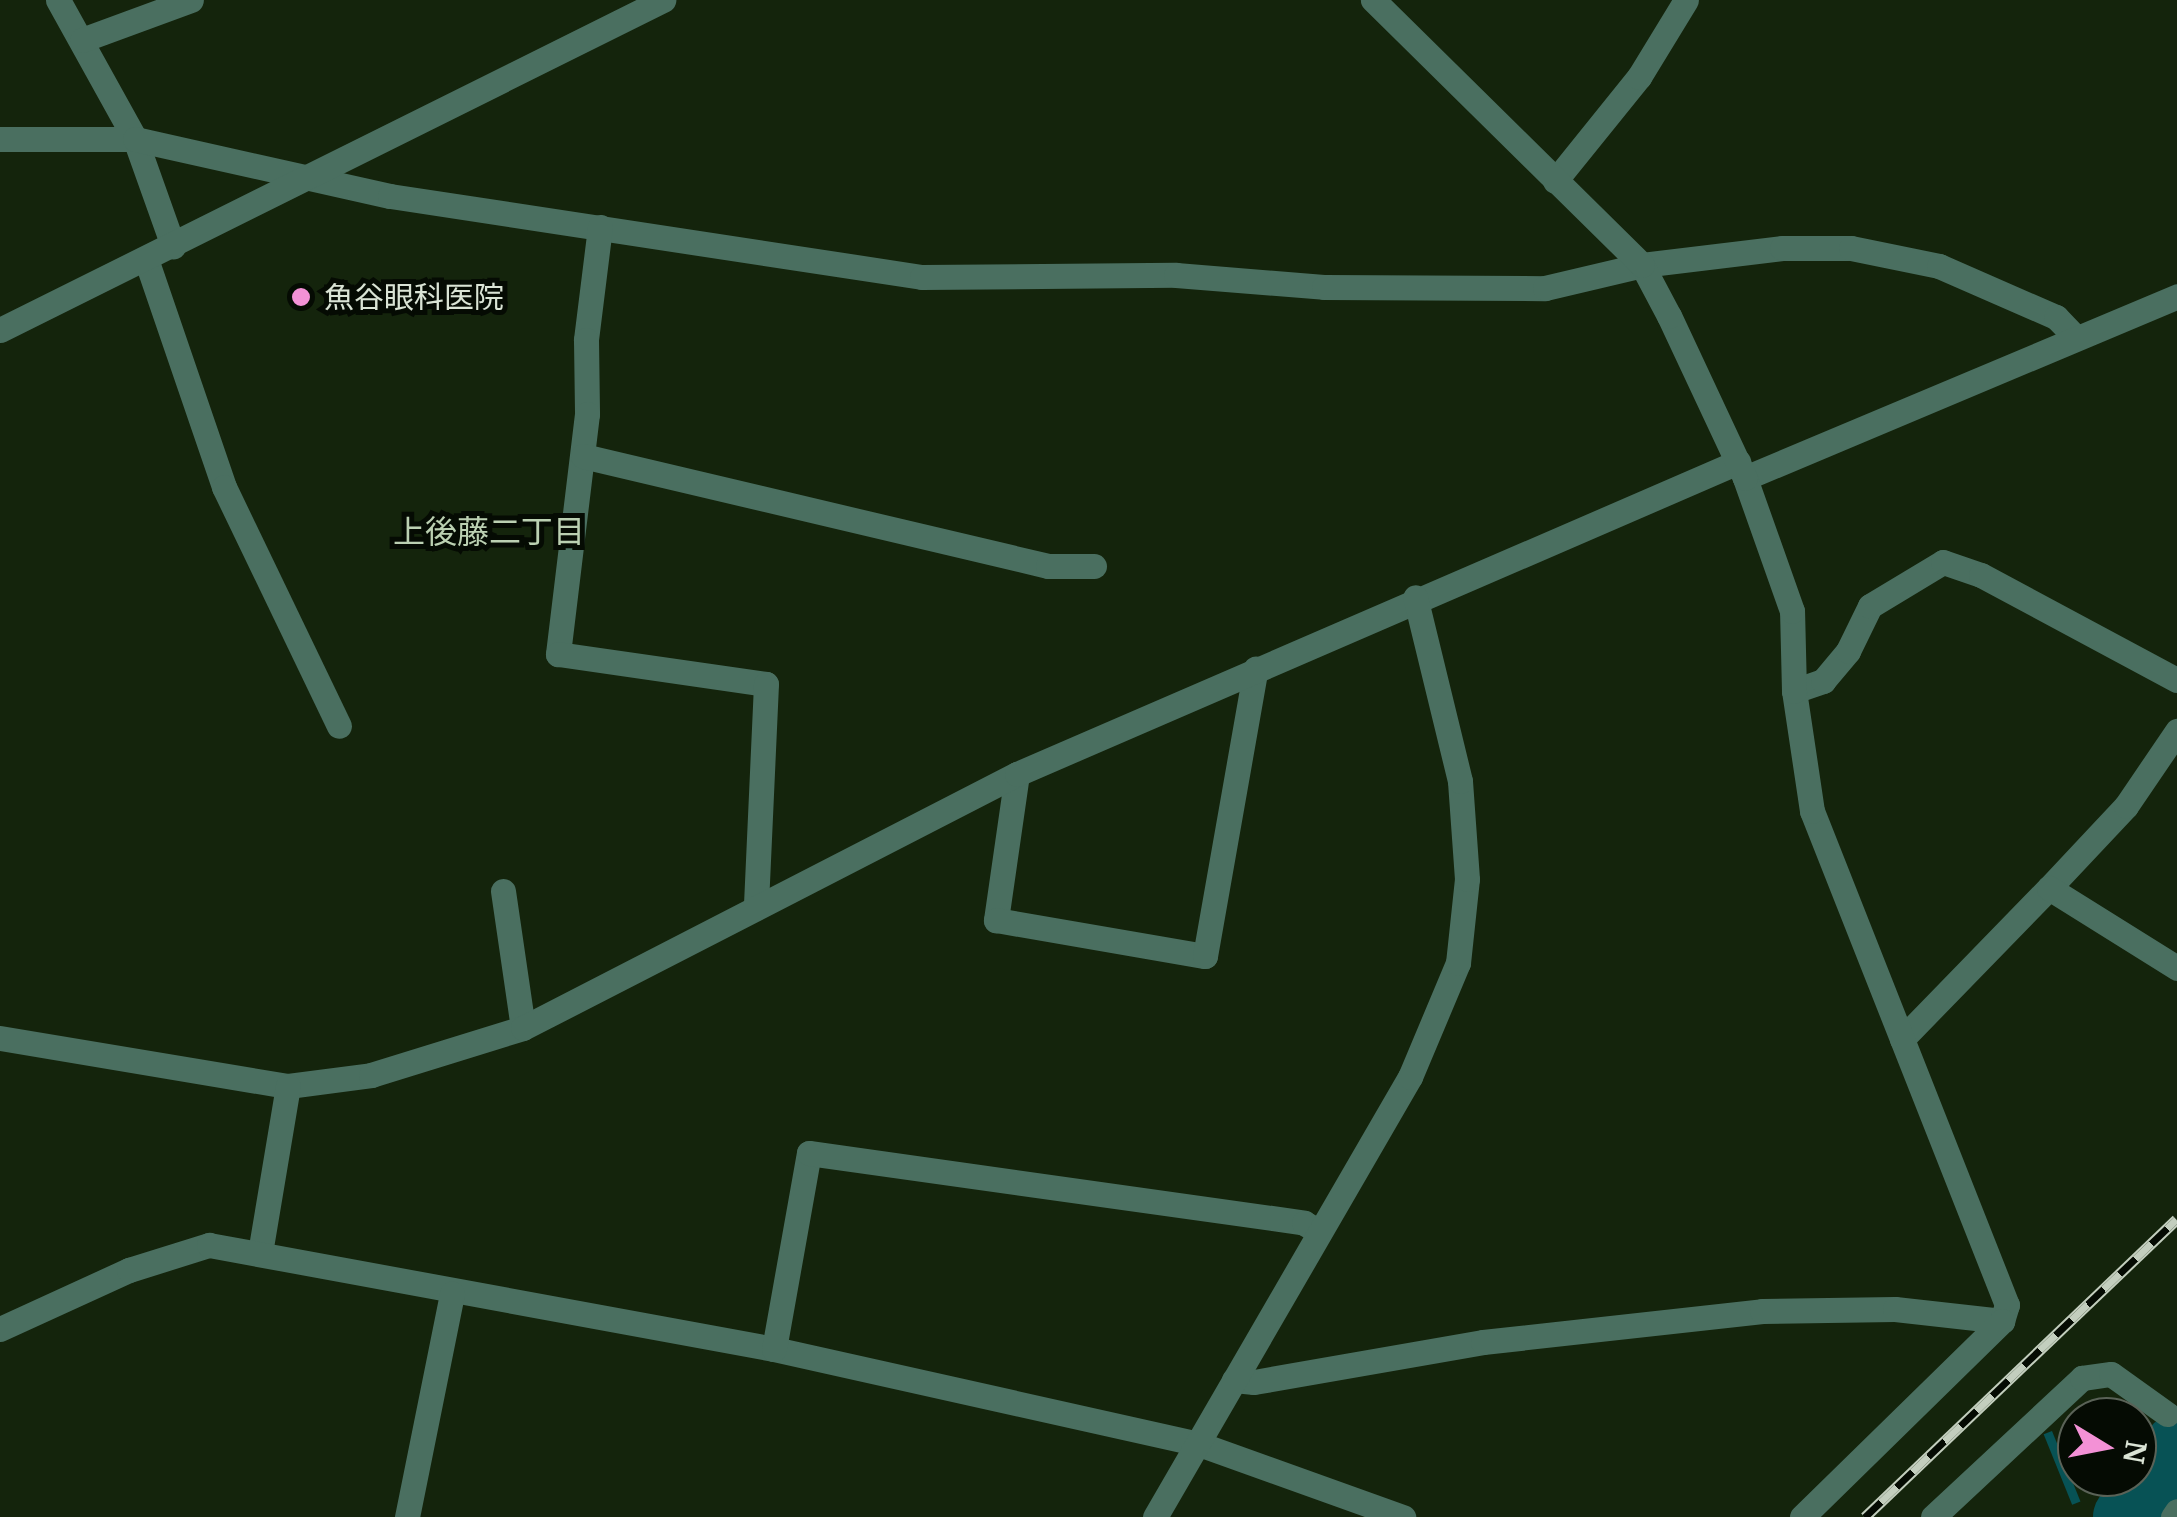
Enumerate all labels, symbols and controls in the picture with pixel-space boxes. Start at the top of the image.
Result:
place label: 魚谷眼科医院 [324,279,504,315]
marker: 魚谷眼科医院 [288,284,314,310]
district label: 上後藤二丁目 [393,513,585,551]
north arrow [2057,1397,2157,1497]
text: N [2115,1438,2154,1466]

